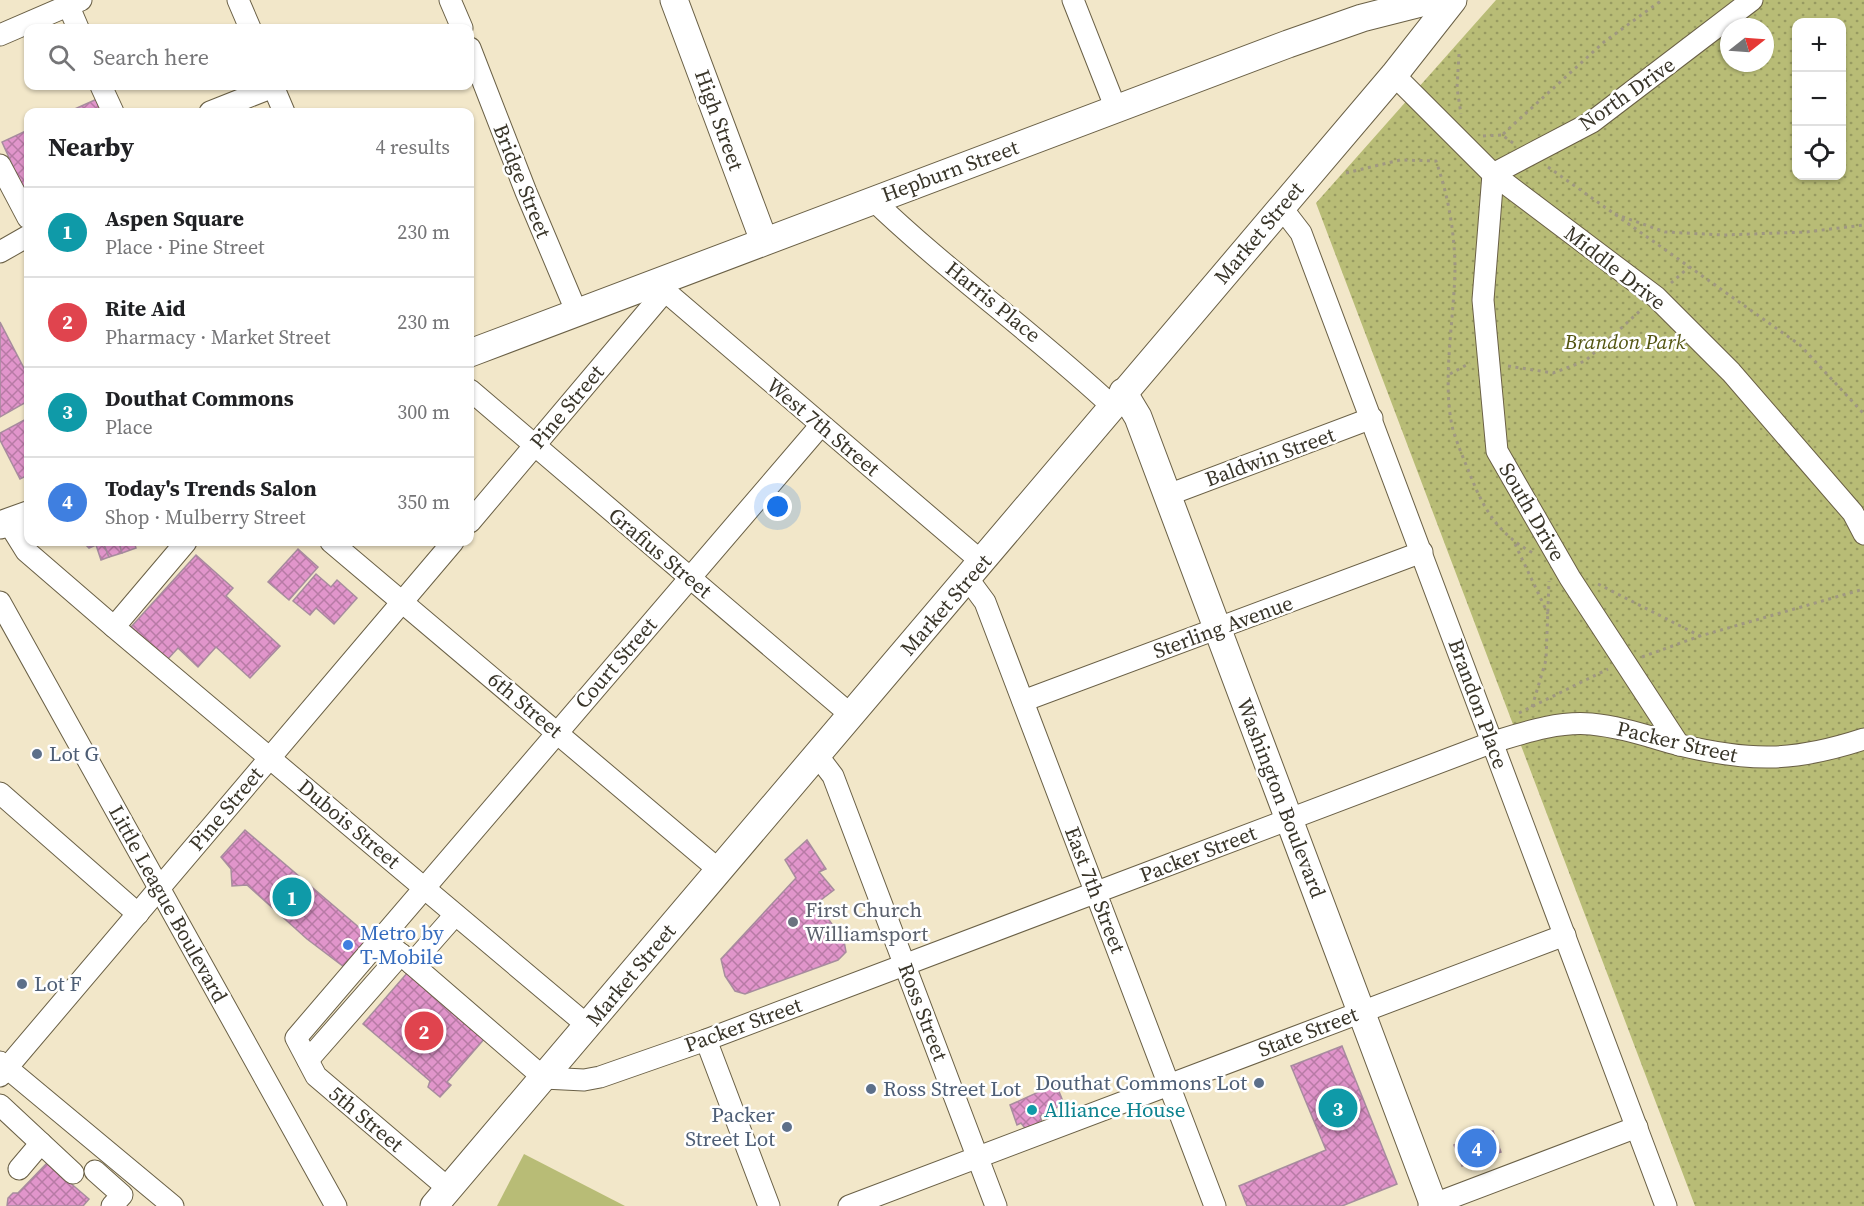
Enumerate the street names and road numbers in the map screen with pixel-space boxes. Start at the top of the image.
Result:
street label: North Drive [1573,50,1680,137]
street label: High Street [688,65,751,174]
street label: Bridge Street [486,119,559,242]
street label: Hepburn Street [877,132,1022,209]
street label: Market Street [1207,175,1310,290]
street label: Middle Drive [1559,219,1672,316]
street label: Harris Place [940,254,1047,349]
street label: Pine Street [523,358,610,455]
street label: West 7th Street [761,371,886,483]
street label: Baldwin Street [1201,420,1339,493]
street label: South Drive [1493,457,1572,566]
street label: Grafius Street [602,501,718,605]
street label: Market Street [893,548,998,662]
street label: Sterling Avenue [1149,588,1297,665]
street label: Court Street [568,611,663,714]
street label: Brandon Place [1442,635,1515,773]
street label: 6th Street [482,665,569,744]
street label: Washington Boulevard [1230,694,1333,902]
street label: Packer Street [1614,714,1740,770]
street label: Pine Street [182,760,269,857]
street label: Dubois Street [292,772,407,875]
street label: Little League Boulevard [102,800,235,1008]
street label: Packer Street [1135,818,1261,889]
street label: East 7th Street [1058,822,1133,957]
street label: Market Street [579,917,682,1032]
street label: Ross Street [892,959,955,1065]
street label: Packer Street [680,990,806,1059]
street label: State Street [1254,999,1362,1064]
street label: 5th Street [323,1079,410,1158]

